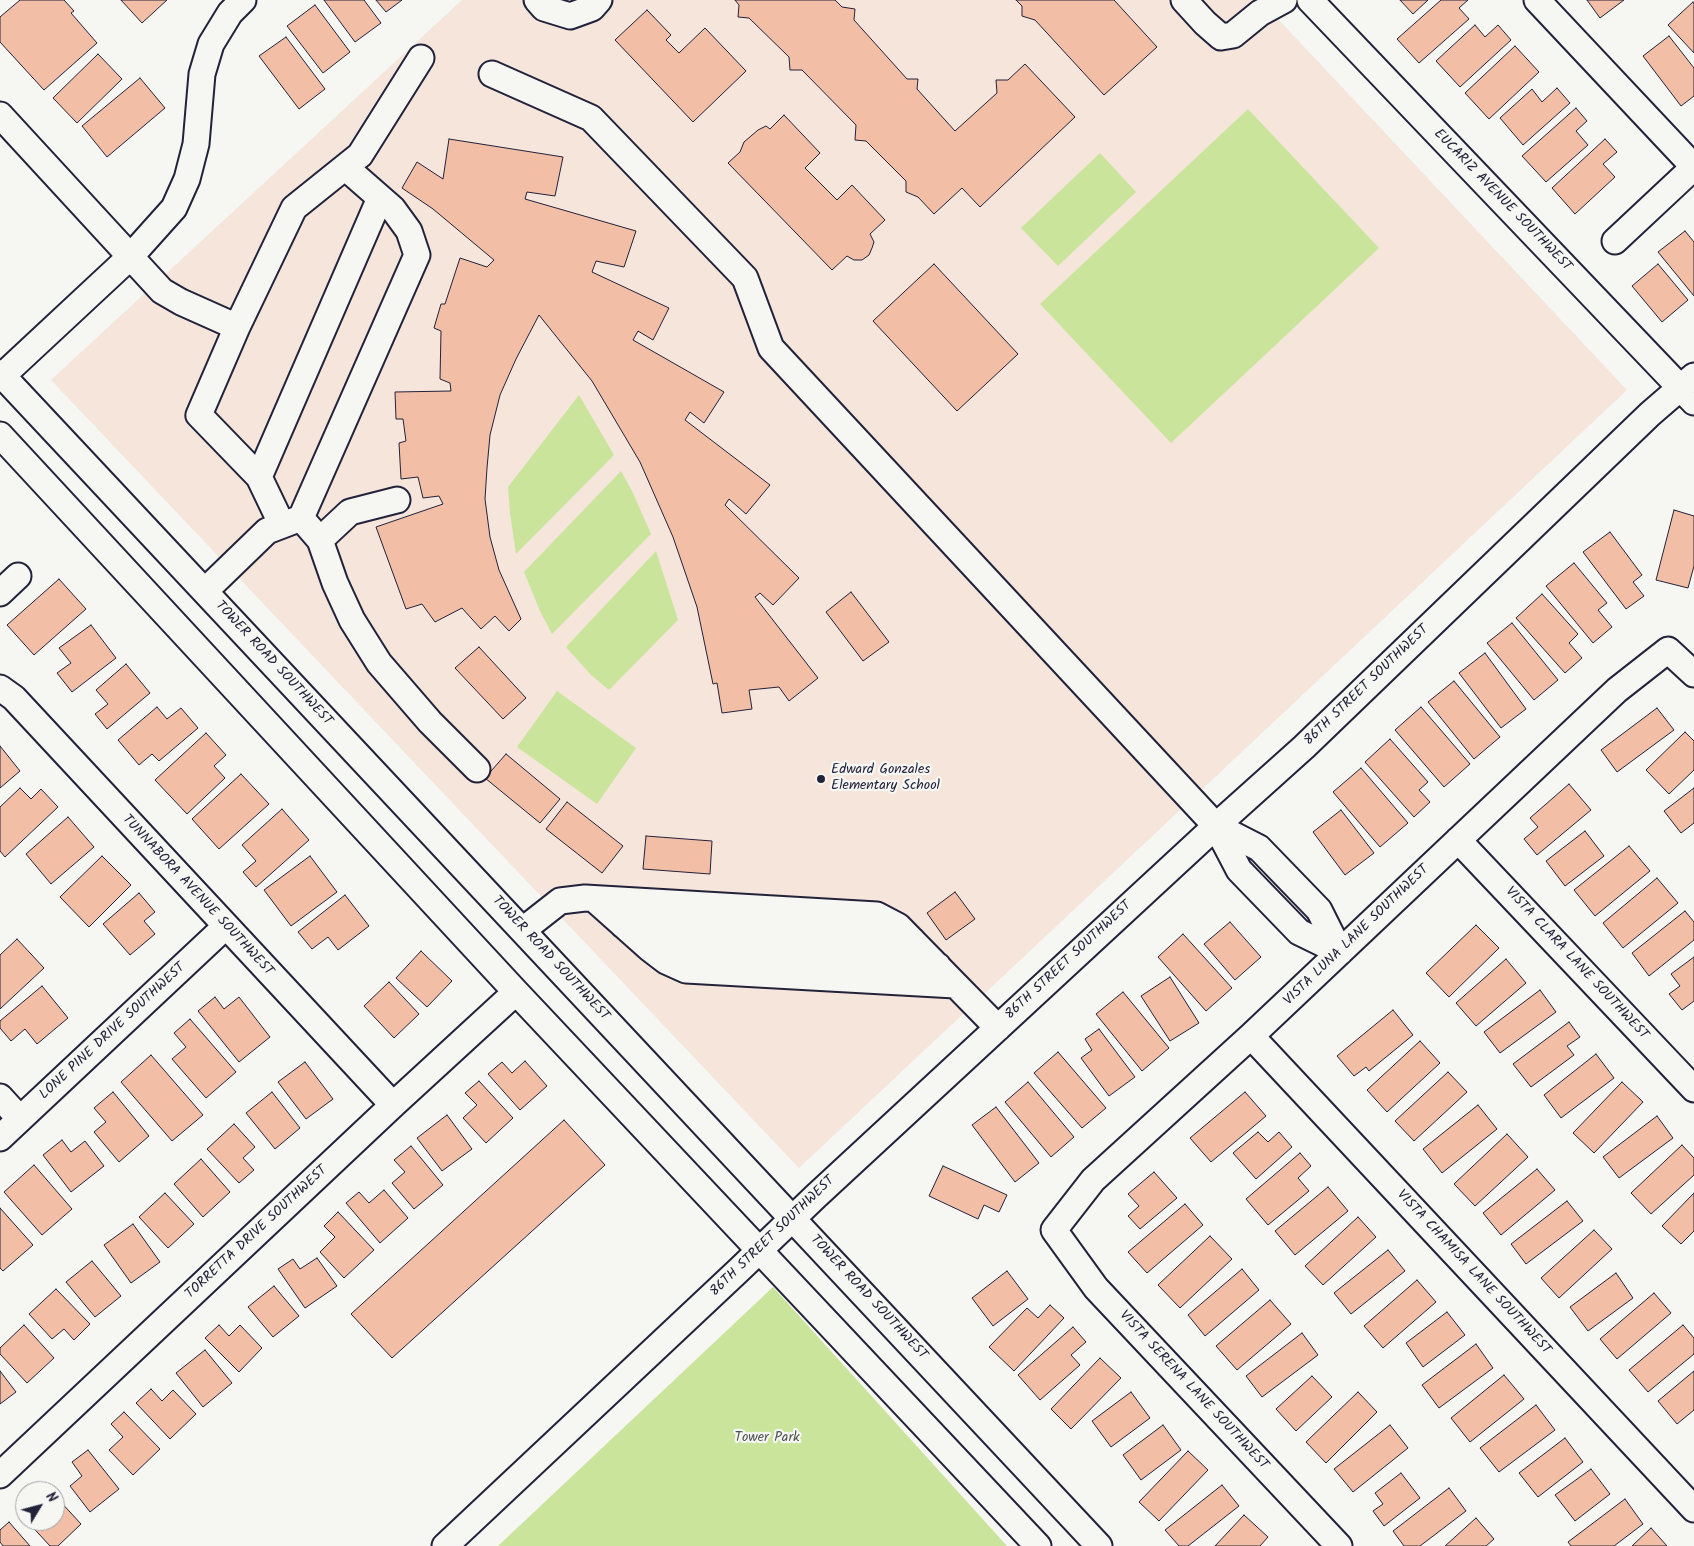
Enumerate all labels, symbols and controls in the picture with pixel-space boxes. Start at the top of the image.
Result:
street label: EUCARIZ AVENUE SOUTHWEST [1429,126,1575,276]
street label: TOWER ROAD SOUTHWEST [211,598,335,730]
street label: 86TH STREET SOUTHWEST [1301,622,1433,750]
place label: Edward Gonzales Elementary School [831,763,940,796]
marker: Edward Gonzales Elementary School [815,773,827,785]
street label: TUNNABORA AVENUE SOUTHWEST [118,812,276,980]
street label: VISTA LUNA LANE SOUTHWEST [1281,862,1433,1010]
street label: VISTA CLARA LANE SOUTHWEST [1501,884,1651,1044]
street label: TOWER ROAD SOUTHWEST [488,893,612,1025]
street label: 86TH STREET SOUTHWEST [1002,898,1136,1024]
street label: LONE PINE DRIVE SOUTHWEST [37,960,189,1104]
street label: TORRETTA DRIVE SOUTHWEST [183,1163,331,1303]
street label: 86TH STREET SOUTHWEST [707,1173,839,1301]
street label: VISTA CHAMISA LANE SOUTHWEST [1392,1187,1554,1359]
street label: TOWER ROAD SOUTHWEST [806,1232,930,1364]
street label: VISTA SERENA LANE SOUTHWEST [1115,1308,1271,1474]
park label: Tower Park [734,1431,800,1447]
north arrow [15,1481,65,1531]
text: N [40,1487,63,1508]

